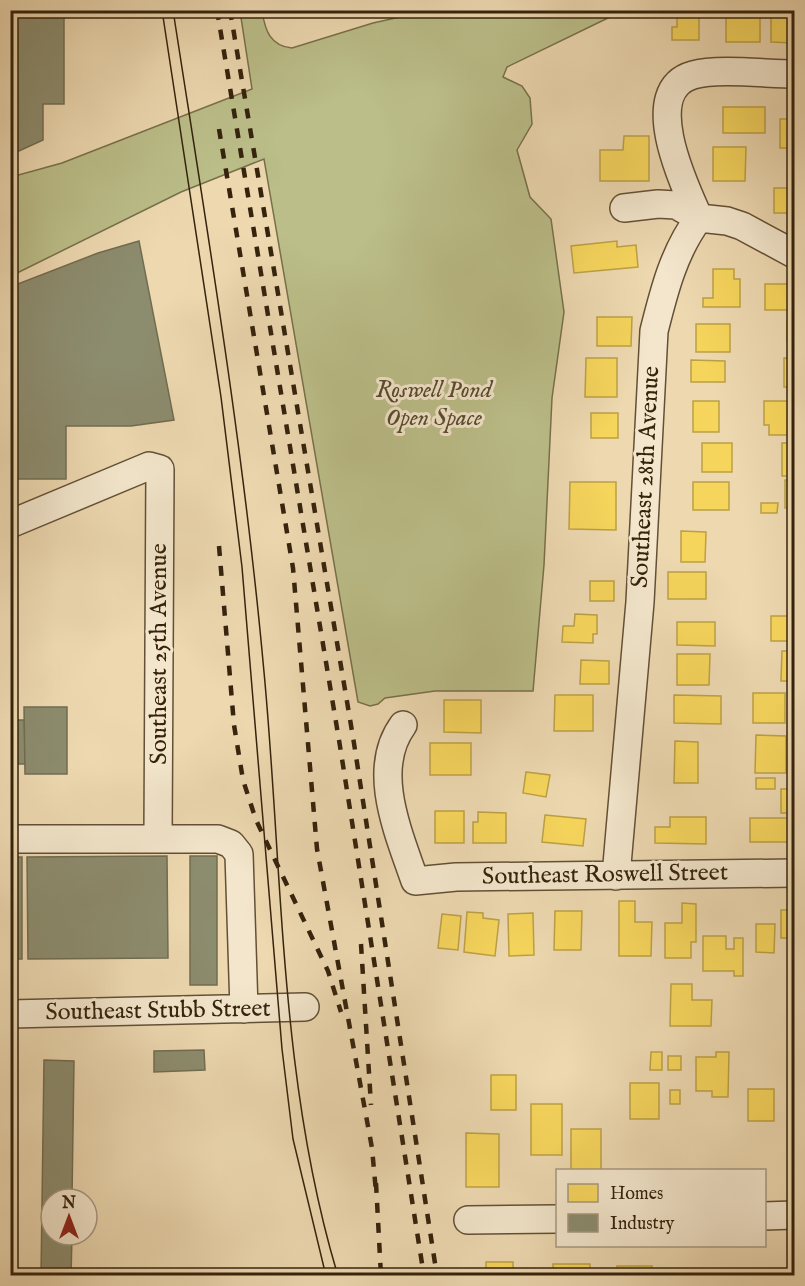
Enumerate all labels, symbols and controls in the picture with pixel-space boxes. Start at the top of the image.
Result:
street label: Southeast 28th Avenue [625,365,667,589]
park label: Roswell Pond Open Space [376,375,494,434]
street label: Southeast 25th Avenue [144,543,175,765]
street label: Southeast Roswell Street [482,857,728,893]
street label: Southeast Stubb Street [45,994,271,1028]
legend [556,1169,766,1247]
text: Homes [610,1183,663,1206]
north arrow [39,1187,99,1247]
text: N [61,1194,76,1214]
text: Industry [610,1213,674,1236]

